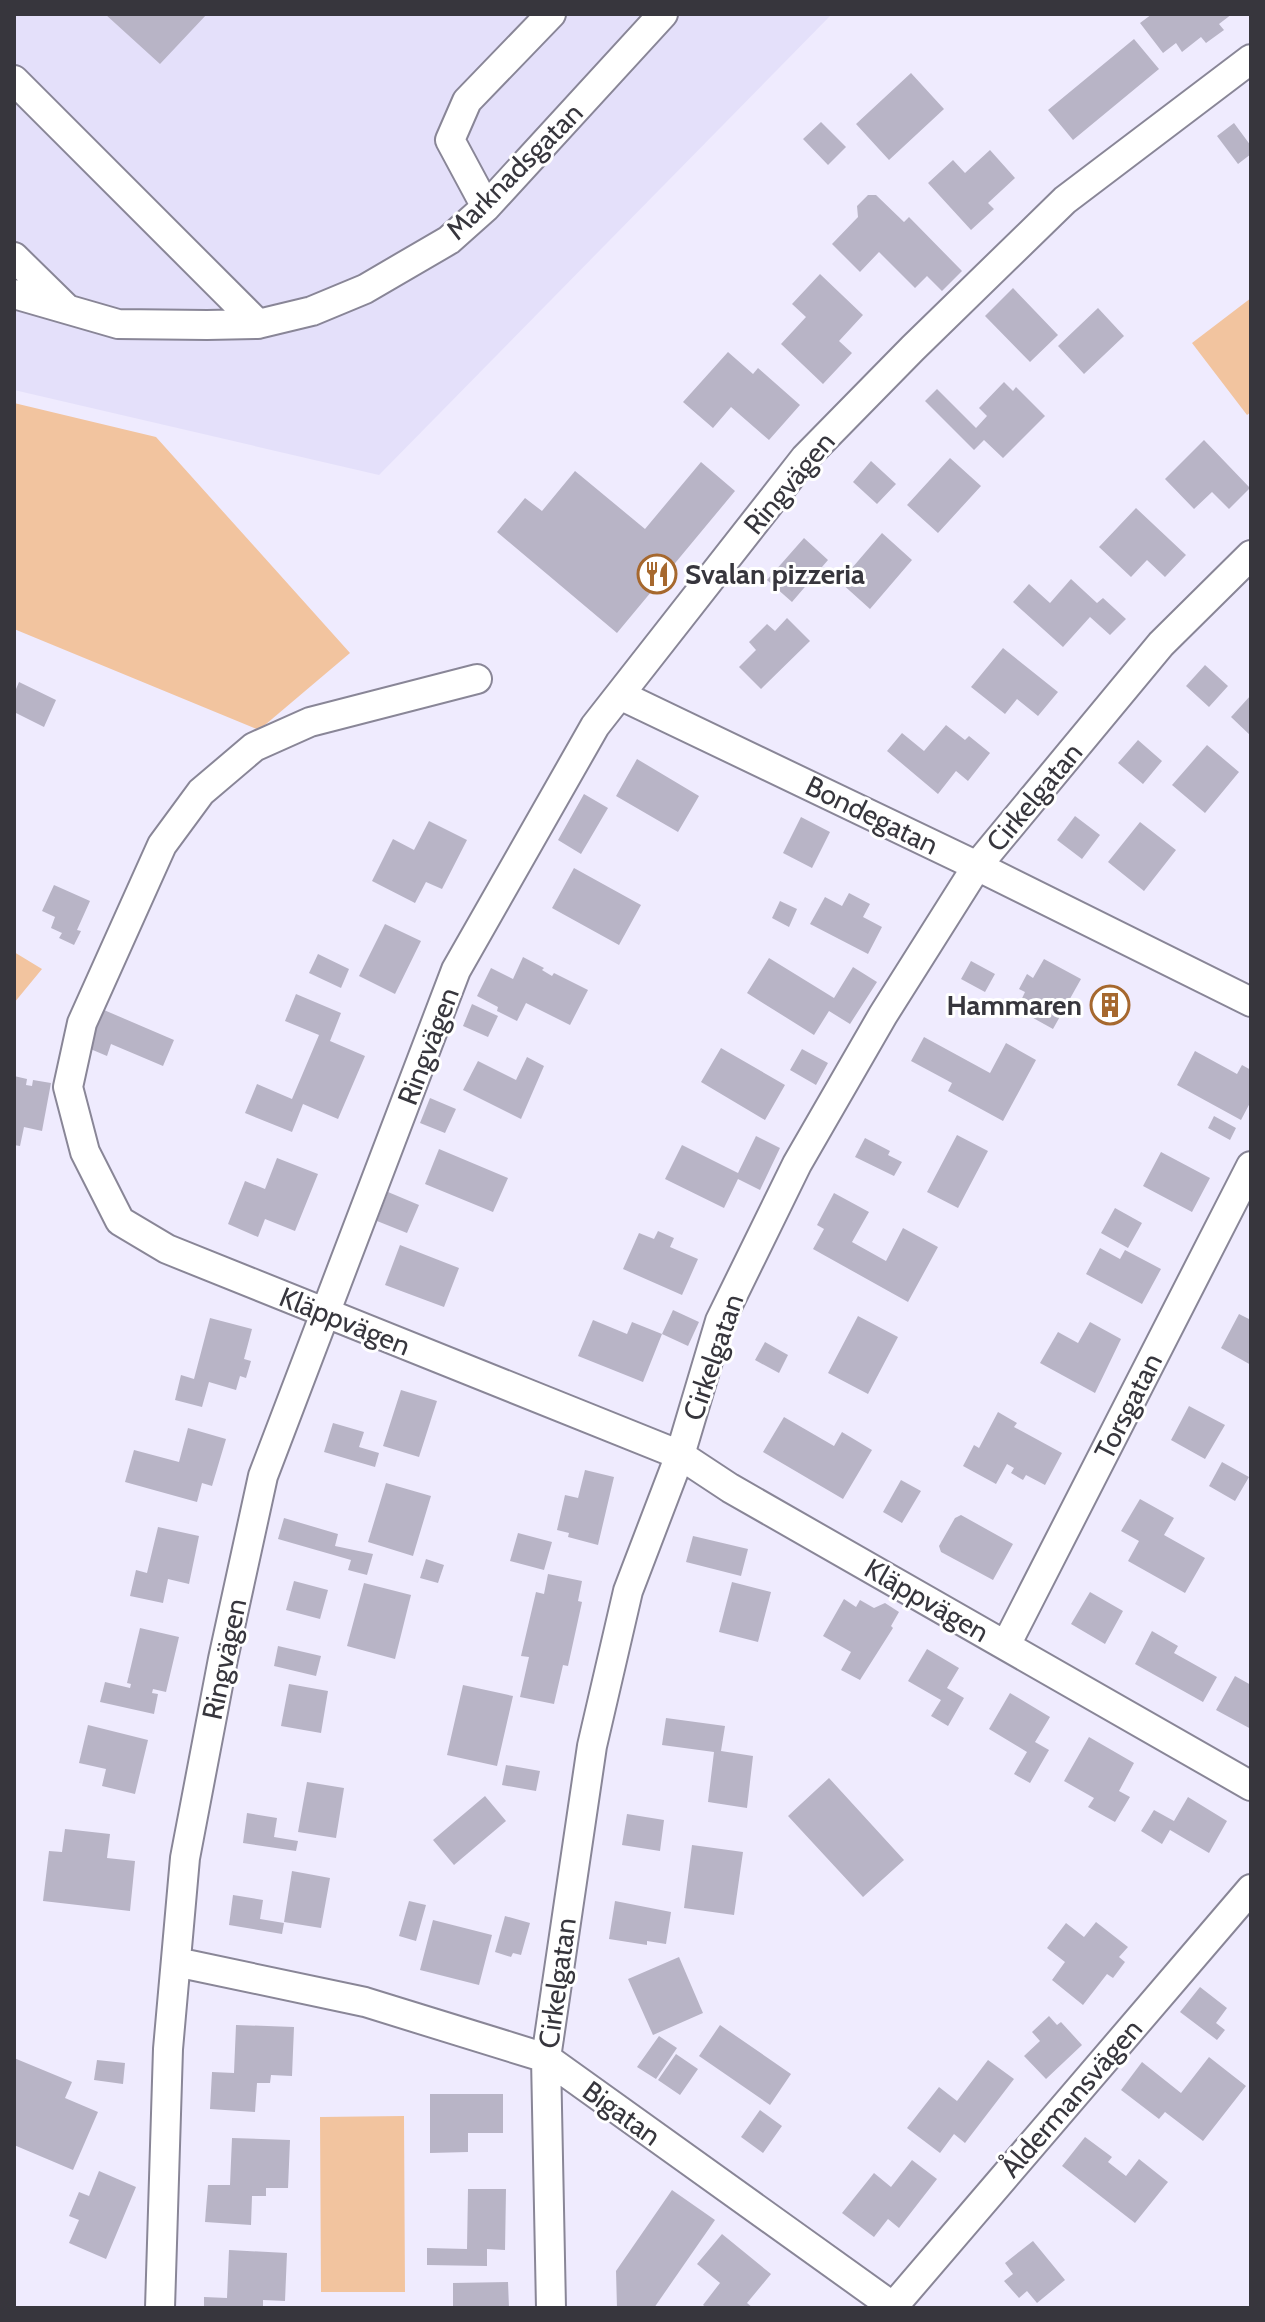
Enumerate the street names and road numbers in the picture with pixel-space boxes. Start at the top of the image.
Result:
street label: Marknadsgatan [439,96,589,246]
street label: Ringvägen [736,425,842,541]
street label: Cirkelgatan [979,736,1089,858]
street label: Bondegatan [800,768,944,862]
street label: Ringvägen [390,982,466,1110]
street label: Kläppvägen [275,1279,415,1363]
street label: Cirkelgatan [676,1289,750,1425]
street label: Torsgatan [1087,1347,1169,1465]
street label: Kläppvägen [859,1551,995,1649]
street label: Ringvägen [195,1595,253,1723]
street label: Cirkelgatan [531,1916,583,2050]
street label: Åldermansvägen [992,2011,1149,2184]
street label: Bigatan [576,2073,668,2153]

